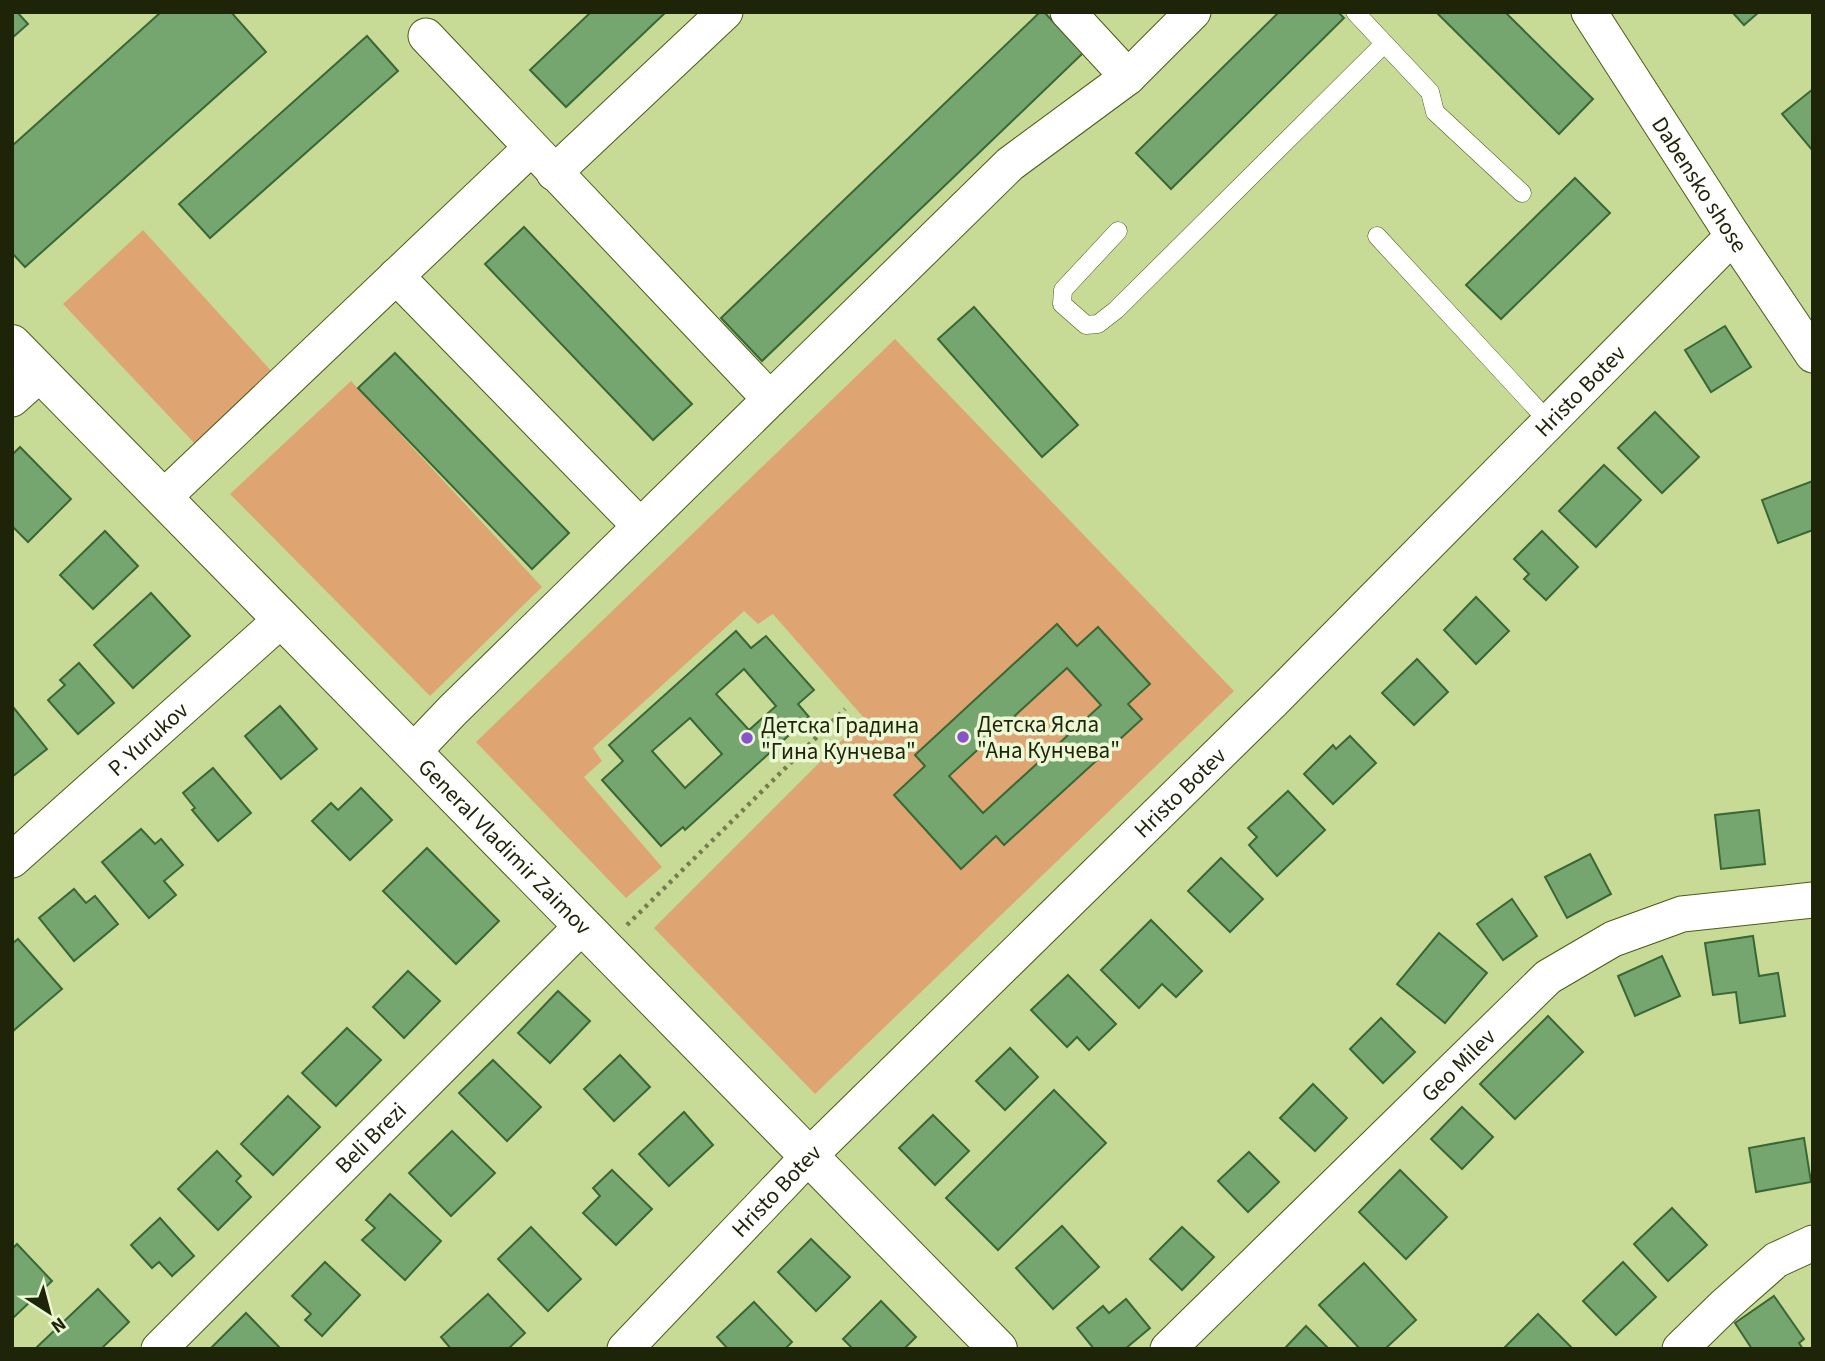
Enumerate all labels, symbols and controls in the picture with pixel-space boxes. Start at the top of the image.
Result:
street label: Dabensko shose [1643,110,1756,259]
street label: Hristo Botev [1527,337,1634,445]
street label: P. Yurukov [101,694,196,784]
place label: Детска Ясла "Ана Кунчева" [977,708,1120,767]
place label: Детска Градина "Гина Кунчева" [761,709,919,768]
marker: Детска Ясла "Ана Кунчева" [955,729,971,745]
marker: Детска Градина "Гина Кунчева" [739,730,755,746]
street label: Hristo Botev [1127,740,1234,846]
street label: General Vladimir Zaimov [410,751,599,943]
street label: Geo Milev [1414,1021,1504,1110]
street label: Beli Brezi [328,1095,414,1181]
street label: Hristo Botev [724,1137,829,1245]
north arrow [14,1277,84,1347]
text: N [45,1310,71,1339]

